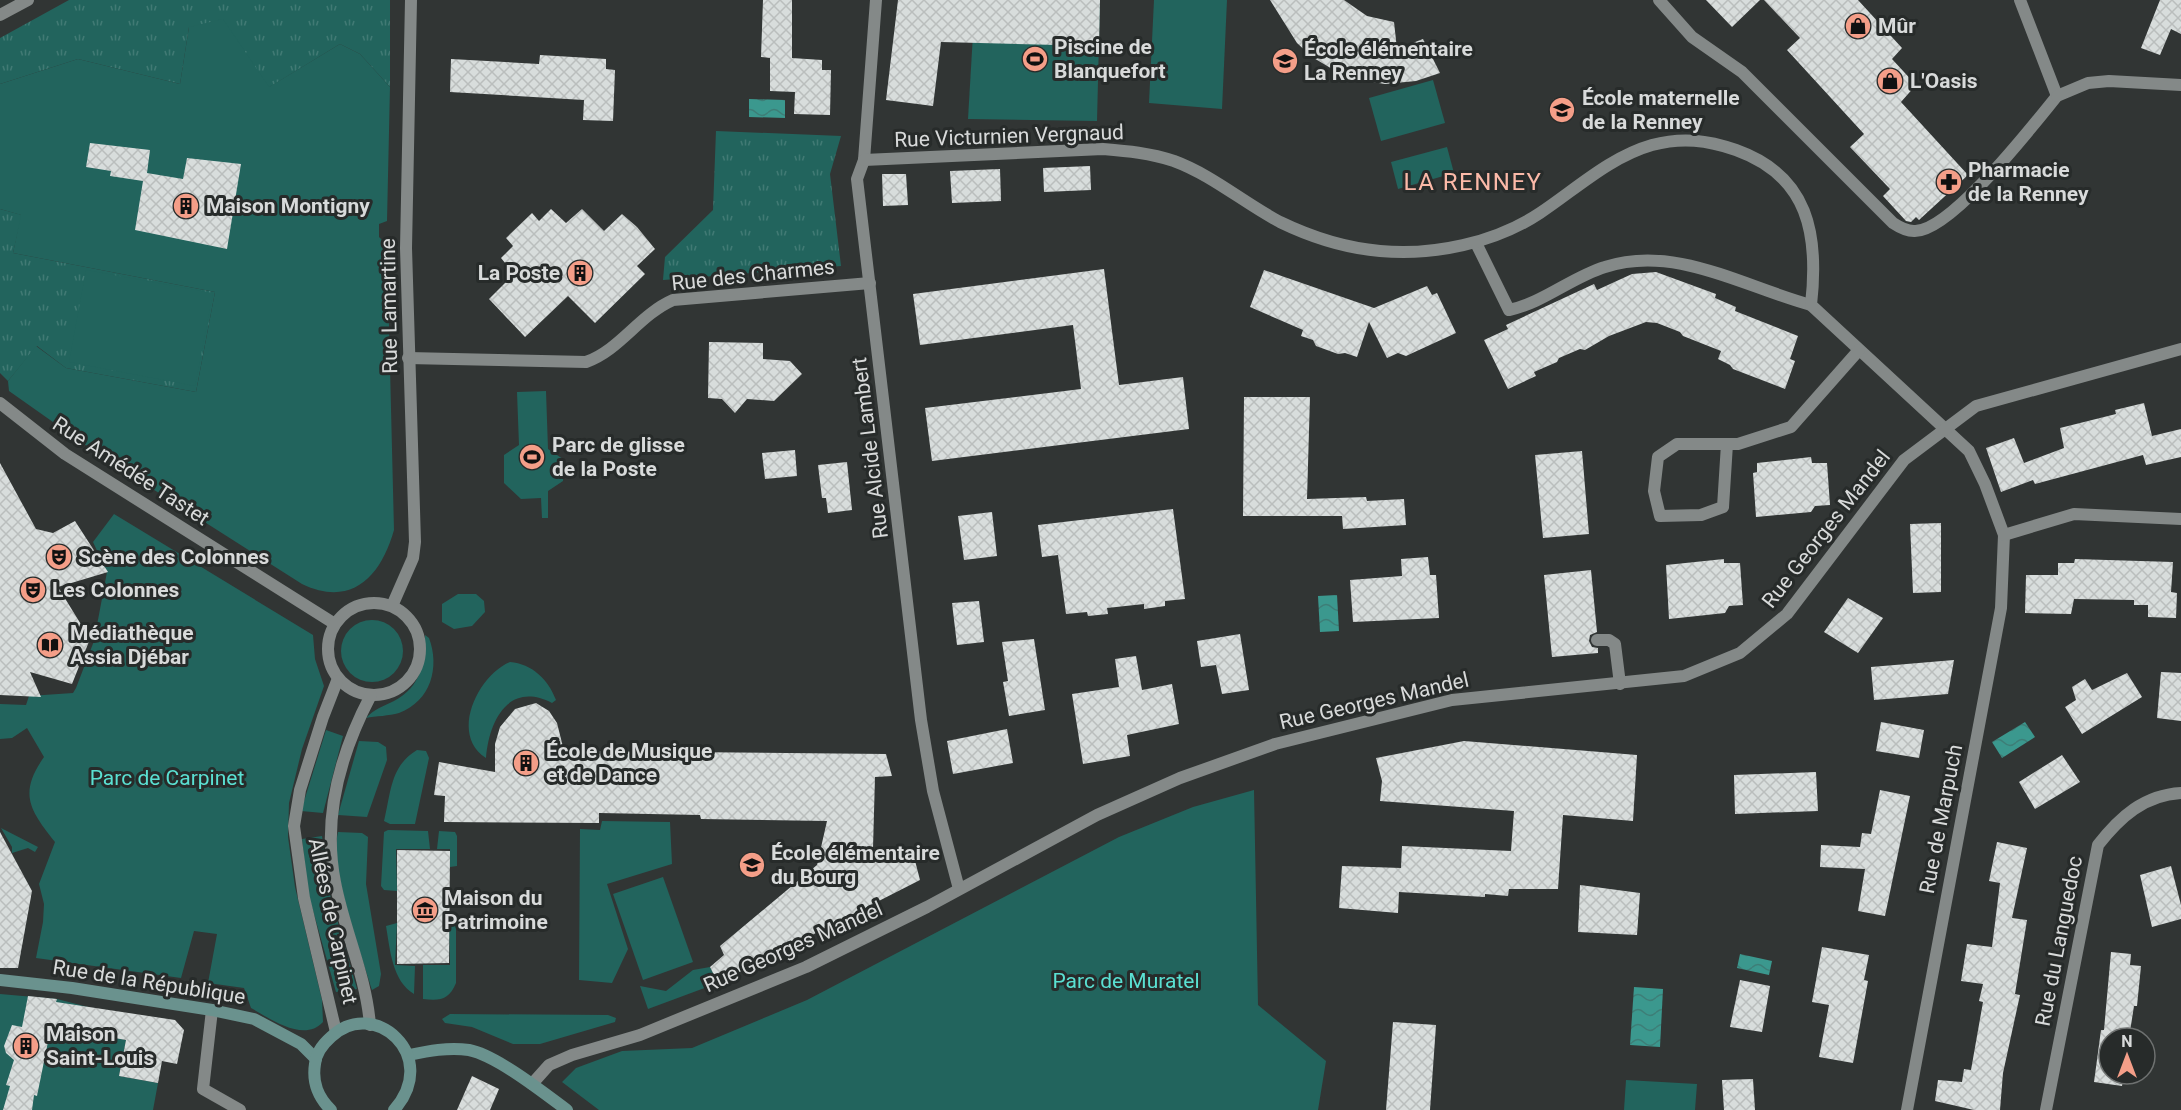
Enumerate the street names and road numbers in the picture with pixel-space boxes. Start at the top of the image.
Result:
street label: Rue Victurnien Vergnaud [894,120,1124,152]
street label: Rue Lamartine [376,238,402,374]
street label: Rue des Charmes [670,254,836,296]
street label: Rue Alcide Lambert [847,356,893,540]
street label: Rue Amédée Tastet [48,411,214,531]
street label: Rue Georges Mandel [1757,445,1895,613]
street label: Rue Georges Mandel [1277,668,1471,734]
street label: Rue de Marpuch [1915,742,1967,896]
street label: Allées de Carpinet [304,836,362,1006]
street label: Rue du Languedoc [2031,854,2087,1028]
street label: Rue Georges Mandel [700,897,886,997]
street label: Rue de la République [51,955,247,1009]

